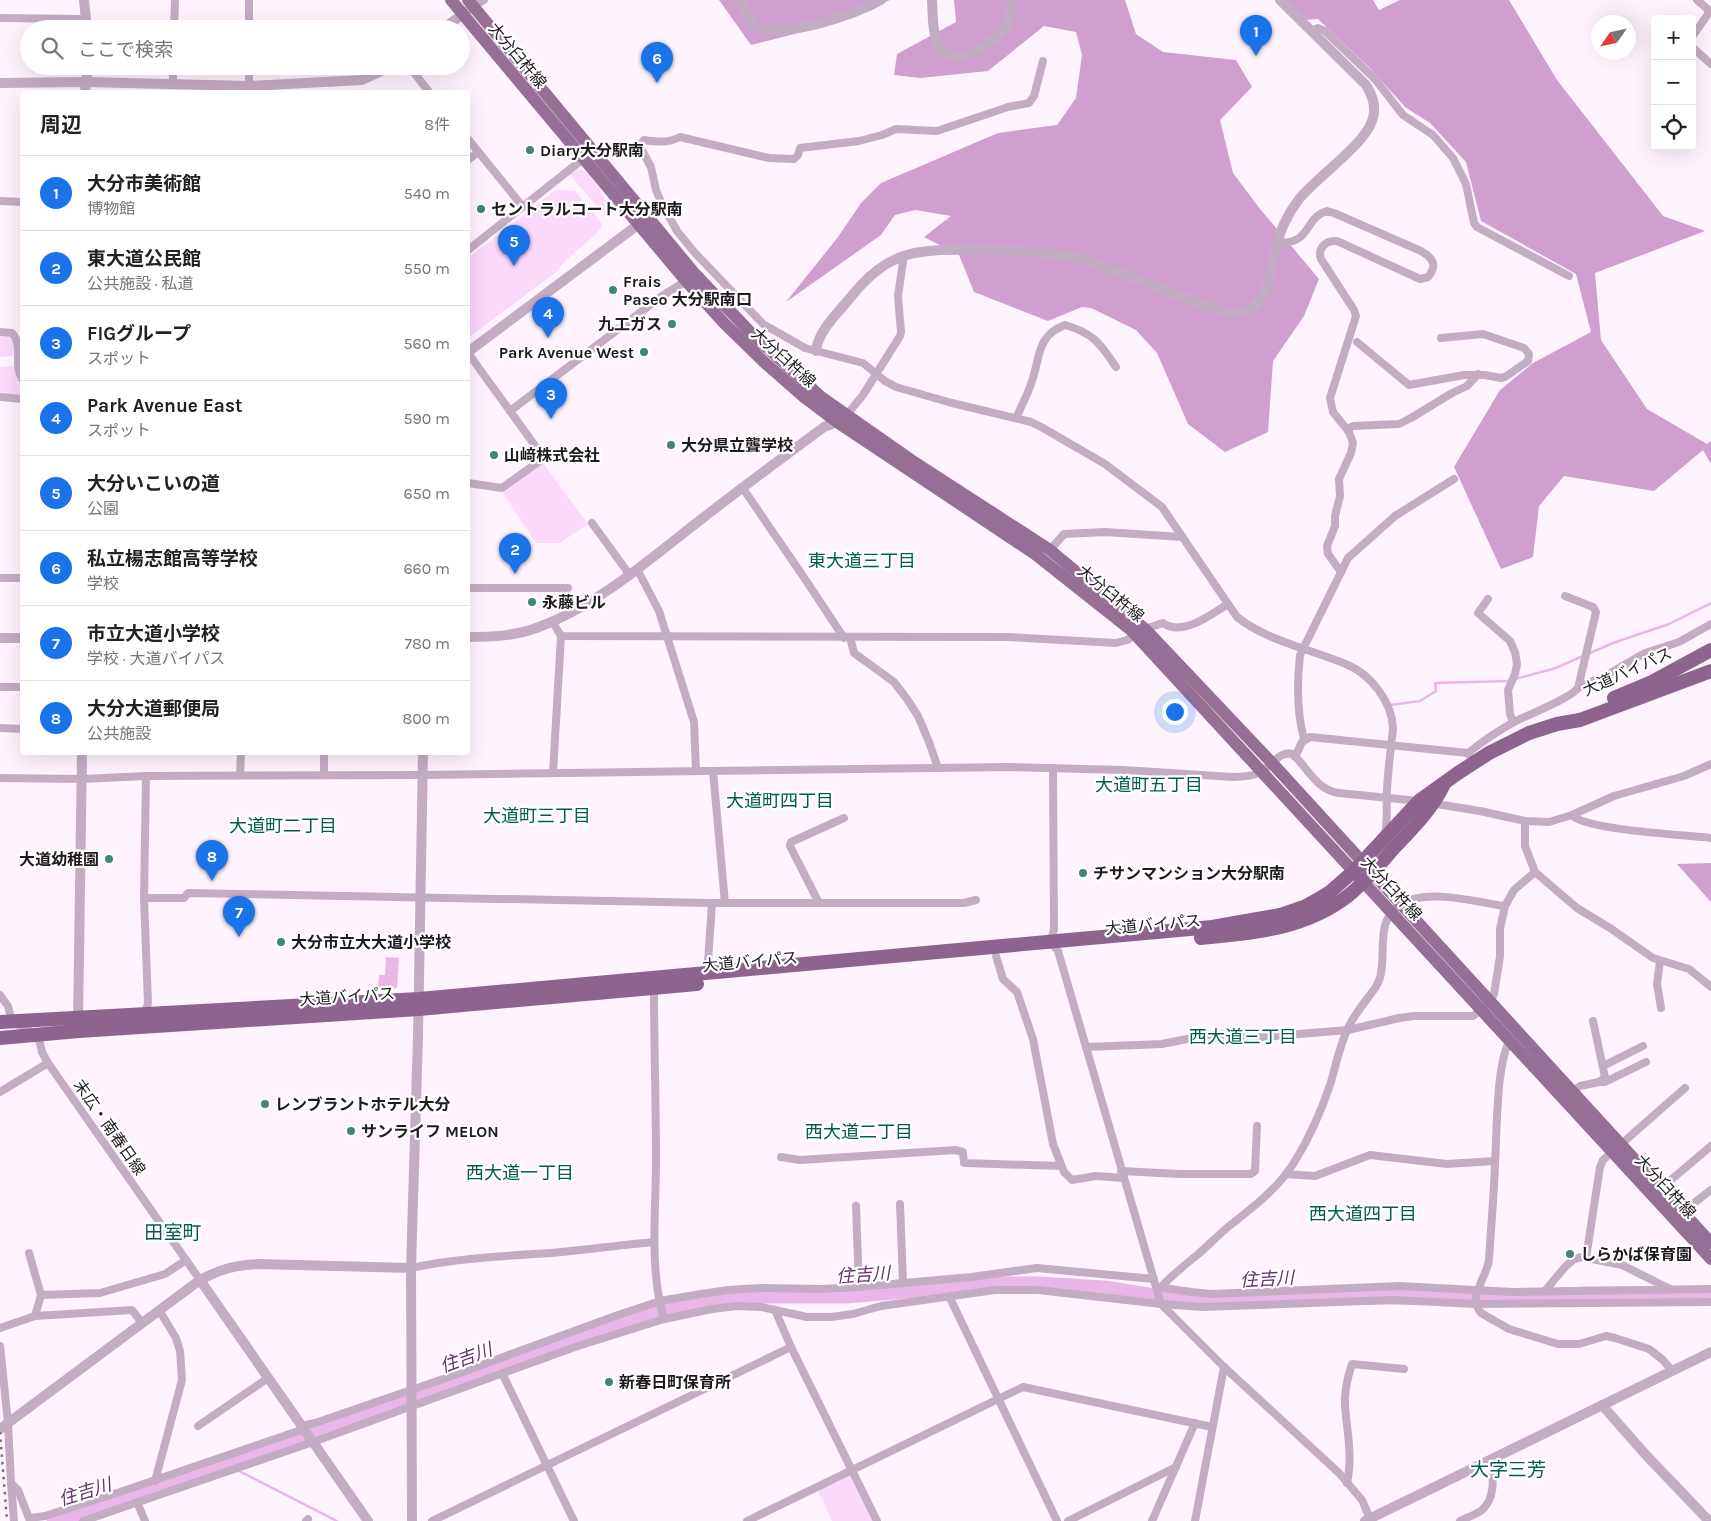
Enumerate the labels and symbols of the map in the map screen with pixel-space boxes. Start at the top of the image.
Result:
pin: 1 [1240,15,1272,56]
north arrow [1591,15,1636,60]
street label: 大分臼杵線 [485,19,551,92]
pin: 6 [641,42,673,83]
place label: Diary大分駅南 [540,141,644,160]
marker: Diary大分駅南 [524,144,536,156]
place label: セントラルコート大分駅南 [491,200,683,219]
marker: セントラルコート大分駅南 [475,203,487,215]
pin: 5 [498,225,530,266]
place label: Frais Paseo 大分駅南口 [623,272,752,309]
marker: Frais Paseo 大分駅南口 [607,284,619,296]
pin: 4 [532,297,564,338]
place label: 九工ガス [598,315,662,334]
marker: 九工ガス [666,318,678,330]
street label: 大分臼杵線 [748,324,820,391]
place label: Park Avenue West [499,343,634,362]
marker: Park Avenue West [638,346,650,358]
pin: 3 [535,378,567,419]
place label: 大分県立聾学校 [681,436,793,455]
marker: 大分県立聾学校 [665,439,677,451]
place label: 山﨑株式会社 [504,446,600,465]
marker: 山﨑株式会社 [488,449,500,461]
pin: 2 [499,533,531,574]
district label: 東大道三丁目 [808,550,916,572]
street label: 大分臼杵線 [1074,561,1148,626]
place label: 永藤ビル [542,593,606,612]
marker: 永藤ビル [526,596,538,608]
street label: 大道バイパス [1580,643,1675,700]
your location [1162,699,1188,725]
district label: 大道町五丁目 [1095,774,1203,796]
district label: 大道町四丁目 [726,790,834,812]
district label: 大道町三丁目 [483,805,591,827]
district label: 大道町二丁目 [229,815,337,837]
pin: 8 [196,840,228,881]
place label: 大道幼稚園 [19,850,99,869]
marker: 大道幼稚園 [103,853,115,865]
street label: 大分臼杵線 [1357,853,1426,924]
place label: チサンマンション大分駅南 [1093,864,1285,883]
marker: チサンマンション大分駅南 [1077,867,1089,879]
pin: 7 [223,896,255,937]
street label: 大道バイパス [1105,911,1202,938]
place label: 大分市立大大道小学校 [291,933,451,952]
marker: 大分市立大大道小学校 [275,936,287,948]
street label: 大道バイパス [702,948,799,975]
street label: 大道バイパス [299,984,395,1009]
district label: 西大道三丁目 [1189,1026,1297,1048]
street label: 末広・南春日線 [70,1076,149,1179]
place label: レンブラントホテル大分 [275,1095,451,1114]
marker: レンブラントホテル大分 [259,1098,271,1110]
district label: 西大道二丁目 [805,1121,913,1143]
place label: サンライフ MELON [361,1122,499,1141]
marker: サンライフ MELON [345,1125,357,1137]
street label: 大分臼杵線 [1631,1151,1700,1222]
district label: 西大道一丁目 [466,1162,574,1184]
district label: 西大道四丁目 [1309,1203,1417,1225]
district label: 田室町 [144,1222,202,1244]
place label: しらかば保育園 [1580,1245,1692,1264]
marker: しらかば保育園 [1564,1248,1576,1260]
water label: 住吉川 [835,1262,893,1288]
water label: 住吉川 [1239,1266,1297,1291]
water label: 住吉川 [437,1338,497,1378]
place label: 新春日町保育所 [619,1373,731,1392]
marker: 新春日町保育所 [603,1376,615,1388]
district label: 大字三芳 [1470,1459,1546,1481]
water label: 住吉川 [56,1473,116,1510]

